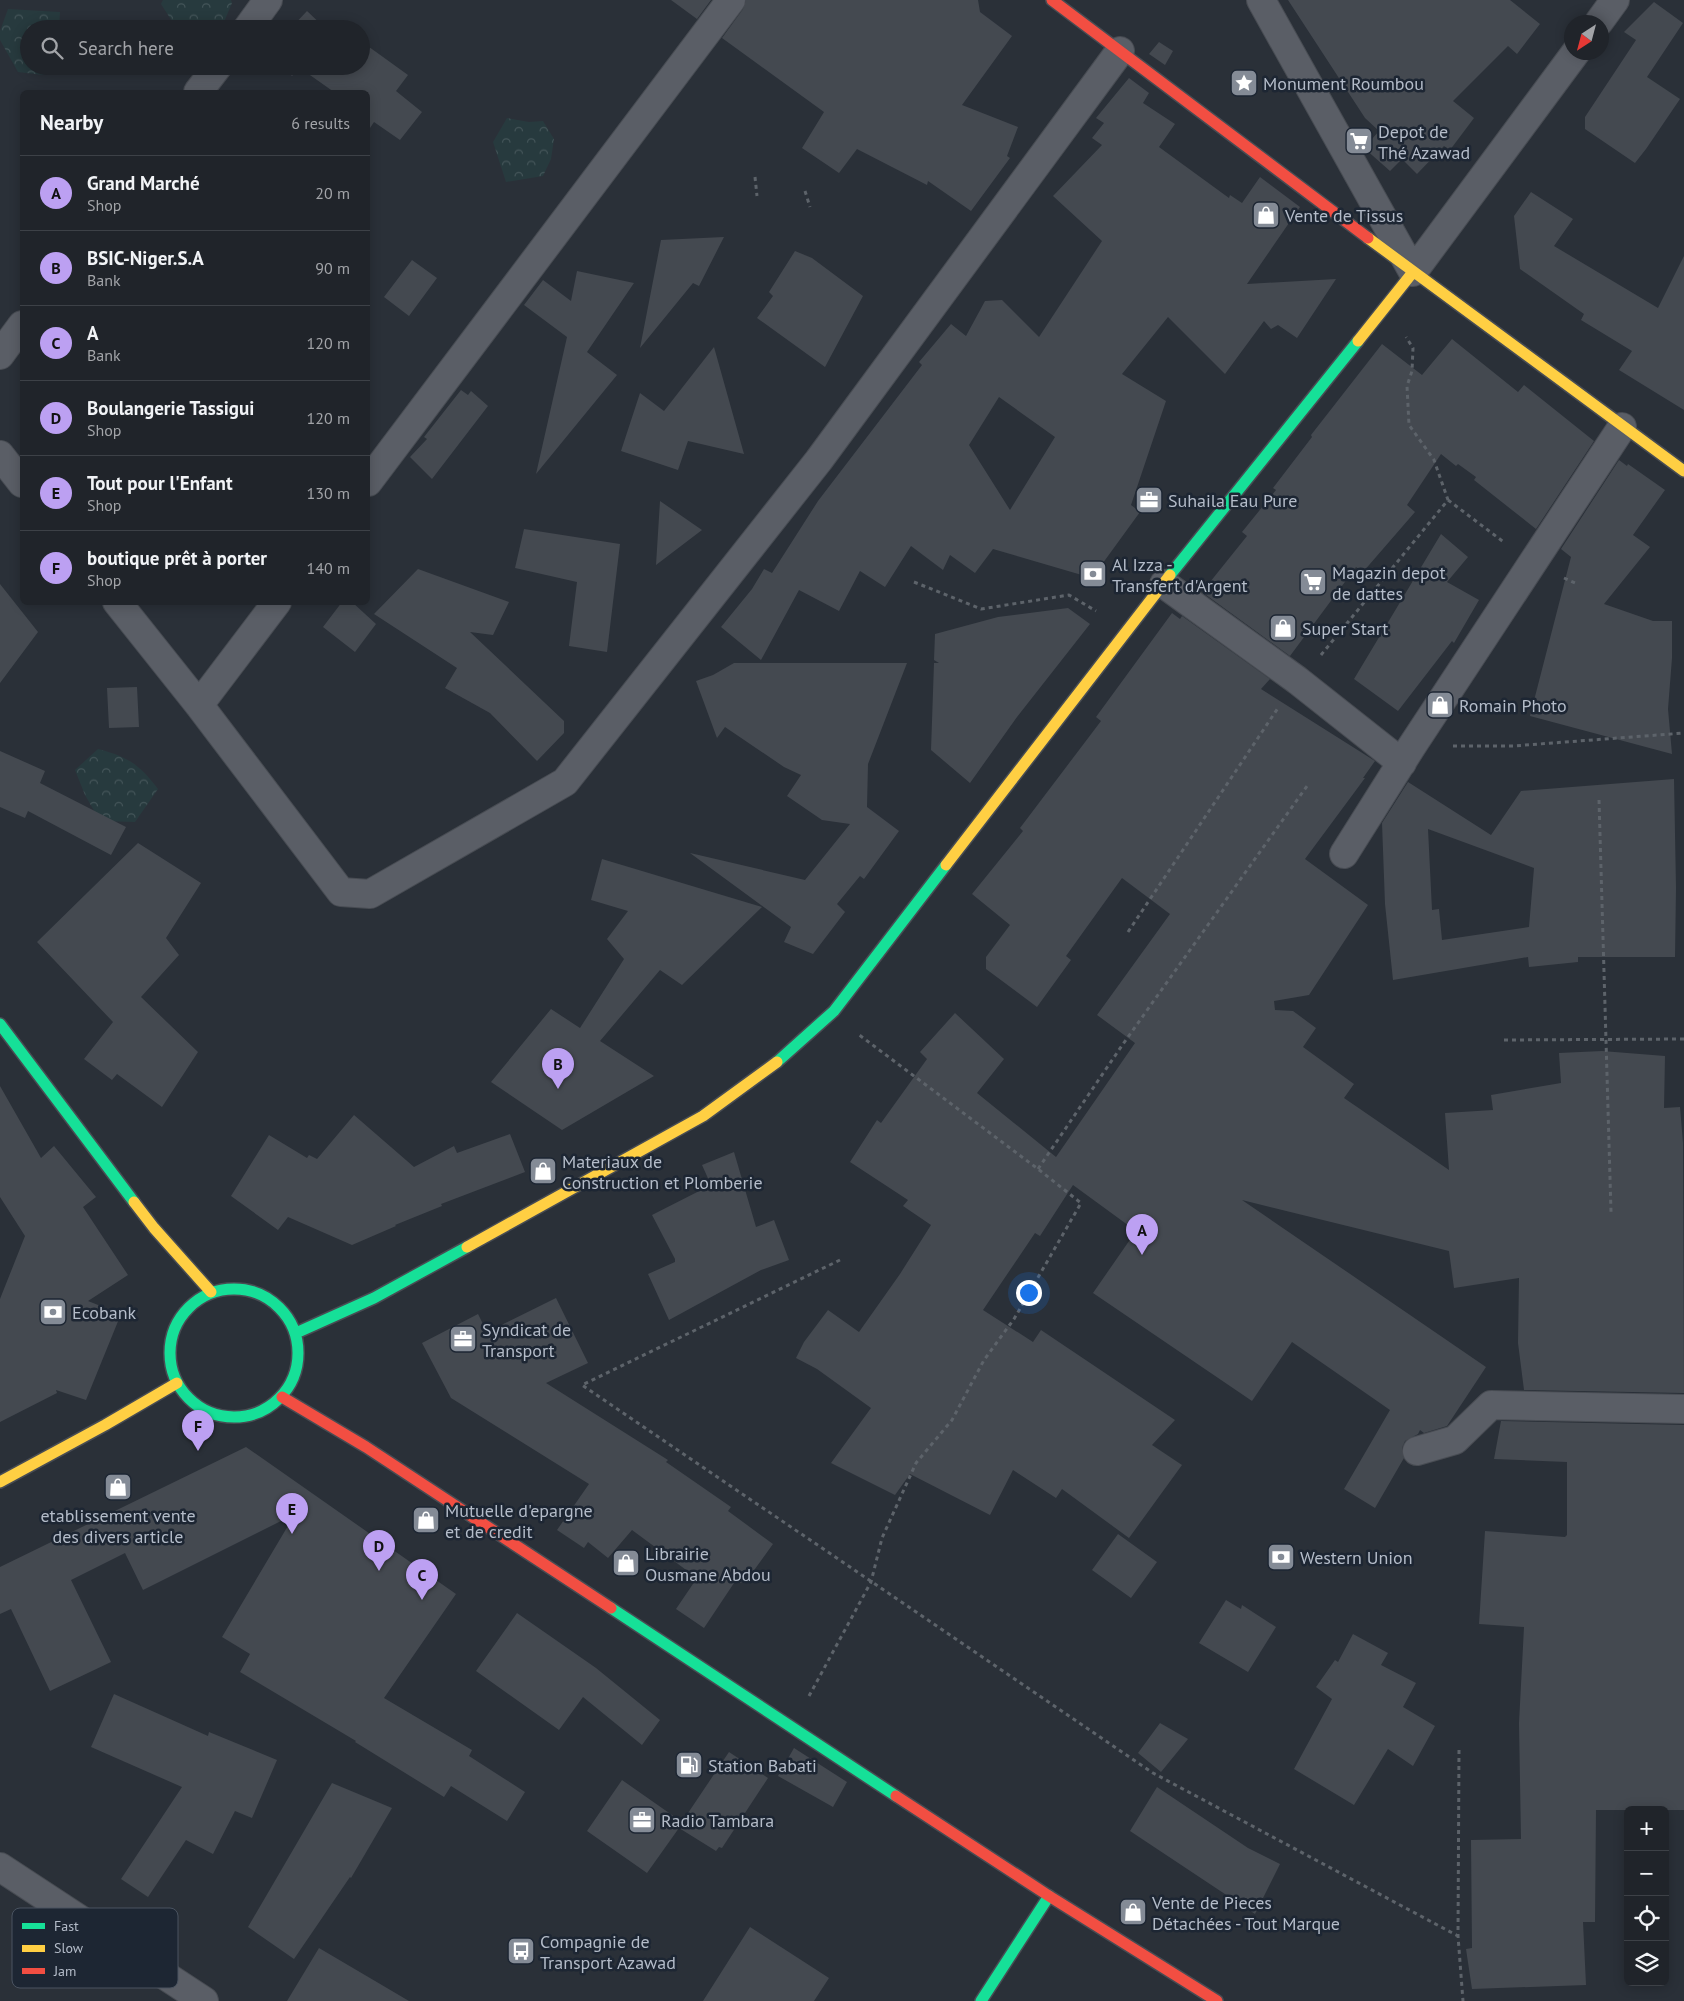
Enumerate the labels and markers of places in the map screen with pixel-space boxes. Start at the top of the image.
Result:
place icon: Monument Roumbou [1229,68,1259,98]
place label: Monument Roumbou [1263,72,1424,95]
place label: Depot de Thé Azawad [1378,120,1470,164]
supermarket icon: Depot de Thé Azawad [1344,126,1374,156]
shop icon: Vente de Tissus [1251,200,1281,230]
place label: Vente de Tissus [1284,204,1403,227]
office icon: Suhaila Eau Pure [1134,485,1164,515]
place label: Suhaila Eau Pure [1168,489,1297,512]
place label: Al Izza - Transfert d'Argent [1112,553,1248,597]
bank icon: Al Izza - Transfert d'Argent [1078,559,1108,589]
place label: Magazin depot de dattes [1332,561,1446,605]
supermarket icon: Magazin depot de dattes [1298,567,1328,597]
shop icon: Super Start [1268,613,1298,643]
place label: Super Start [1302,617,1388,640]
shop icon: Romain Photo [1425,690,1455,720]
place label: Romain Photo [1459,694,1567,717]
pin: B [542,1048,574,1089]
place label: Materiaux de Construction et Plomberie [562,1150,763,1194]
shop icon: Materiaux de Construction et Plomberie [528,1156,558,1186]
pin: A [1126,1214,1158,1255]
bank icon: Ecobank [38,1297,68,1327]
place label: Ecobank [72,1301,136,1324]
place label: Syndicat de Transport [482,1318,571,1362]
office icon: Syndicat de Transport [448,1324,478,1354]
pin: F [182,1410,214,1451]
shop icon: etablissement vente des divers article [103,1472,133,1502]
pin: E [276,1493,308,1534]
place label: Mutuelle d'epargne et de credit [445,1499,593,1543]
place label: etablissement vente des divers article [40,1504,196,1548]
shop icon: Mutuelle d'epargne et de credit [411,1505,441,1535]
pin: D [363,1530,395,1571]
place label: Librairie Ousmane Abdou [645,1542,771,1586]
bank icon: Western Union [1266,1542,1296,1572]
place label: Western Union [1300,1546,1413,1569]
shop icon: Librairie Ousmane Abdou [611,1548,641,1578]
pin: C [406,1559,438,1600]
fuel station icon: Station Babati [674,1750,704,1780]
place label: Station Babati [708,1754,817,1777]
office icon: Radio Tambara [627,1805,657,1835]
place label: Radio Tambara [661,1809,774,1832]
place label: Vente de Pieces Détachées - Tout Marque [1151,1891,1340,1935]
shop icon: Vente de Pieces Détachées - Tout Marque [1118,1897,1148,1927]
place label: Compagnie de Transport Azawad [540,1930,676,1974]
bus stop icon: Compagnie de Transport Azawad [506,1936,536,1966]

